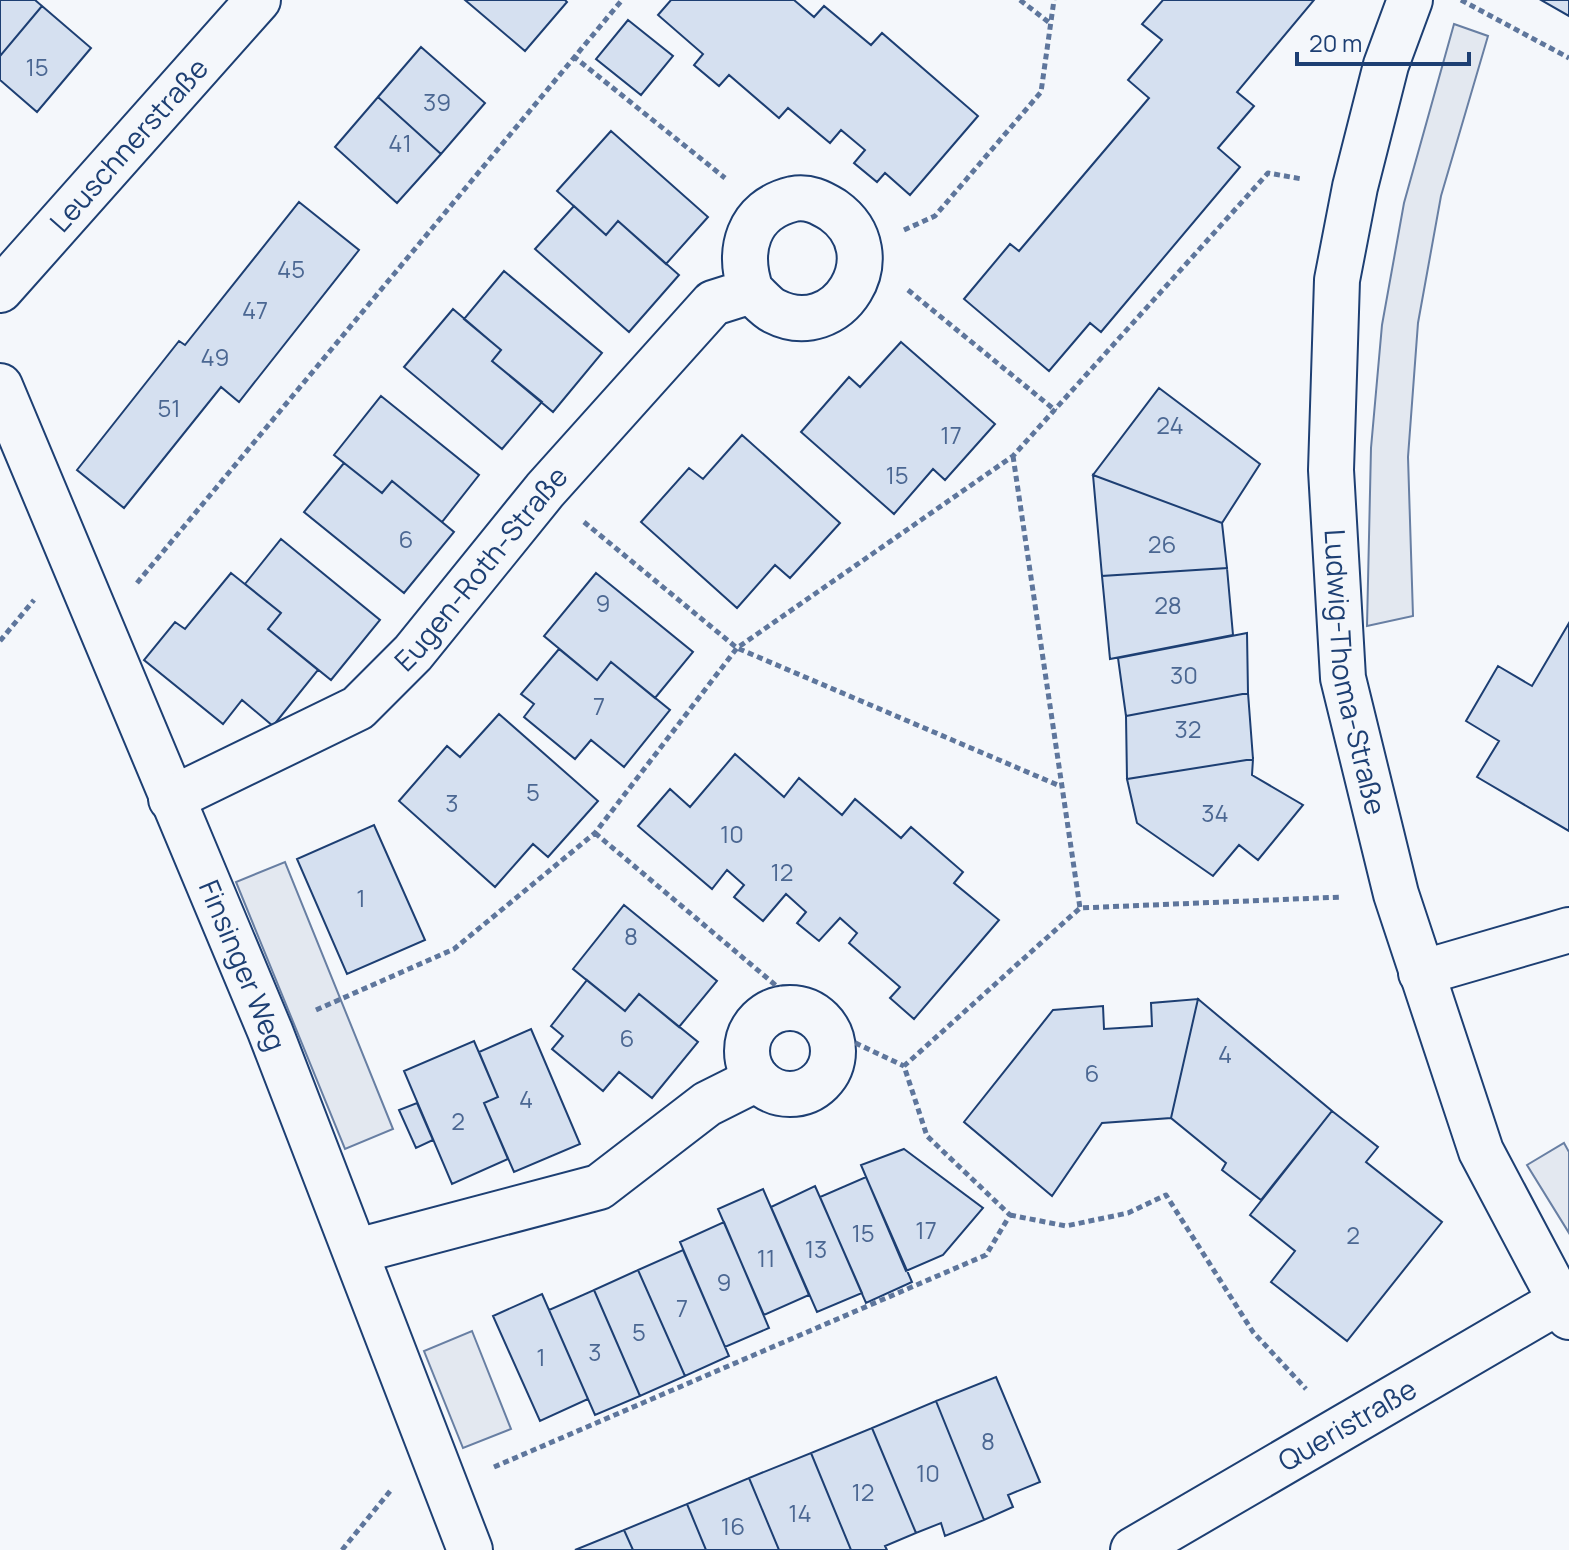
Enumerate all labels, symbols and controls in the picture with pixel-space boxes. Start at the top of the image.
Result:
scale bar [1297,16,1469,66]
text: 20 m [1309,26,1362,59]
street label: Leuschnerstraße [41,49,216,240]
house number: 15 [25,50,49,83]
house number: 39 [423,85,451,118]
house number: 41 [388,126,412,159]
house number: 45 [277,252,305,285]
house number: 47 [242,293,268,326]
house number: 49 [201,340,229,373]
house number: 51 [157,391,181,424]
house number: 24 [1156,408,1184,441]
house number: 17 [940,418,962,451]
street label: Eugen-Roth-Straße [386,458,575,679]
house number: 15 [885,458,909,491]
house number: 6 [399,522,413,555]
house number: 26 [1148,527,1176,560]
street label: Ludwig-Thoma-Straße [1316,528,1396,819]
house number: 9 [596,586,610,619]
house number: 28 [1154,588,1182,621]
house number: 30 [1170,658,1198,691]
house number: 7 [593,689,605,722]
house number: 32 [1175,712,1201,745]
house number: 5 [526,775,540,808]
house number: 3 [445,786,459,819]
house number: 34 [1201,796,1229,829]
house number: 10 [720,817,744,850]
house number: 12 [770,855,794,888]
street label: Finsinger Weg [191,874,296,1056]
house number: 1 [356,881,366,914]
house number: 8 [624,919,638,952]
house number: 6 [620,1021,634,1054]
house number: 4 [1218,1037,1232,1070]
house number: 6 [1085,1056,1099,1089]
house number: 4 [519,1082,533,1115]
house number: 2 [451,1104,465,1137]
house number: 17 [915,1213,937,1246]
house number: 15 [851,1216,875,1249]
house number: 2 [1346,1218,1360,1251]
house number: 13 [805,1232,827,1265]
house number: 11 [757,1241,775,1274]
house number: 9 [717,1265,731,1298]
house number: 7 [676,1291,688,1324]
house number: 5 [632,1315,646,1348]
house number: 3 [588,1335,602,1368]
house number: 1 [536,1340,546,1373]
street label: Queristraße [1271,1369,1423,1479]
house number: 8 [981,1424,995,1457]
house number: 10 [916,1456,940,1489]
house number: 12 [851,1475,875,1508]
house number: 14 [788,1496,812,1529]
house number: 16 [721,1509,745,1542]

